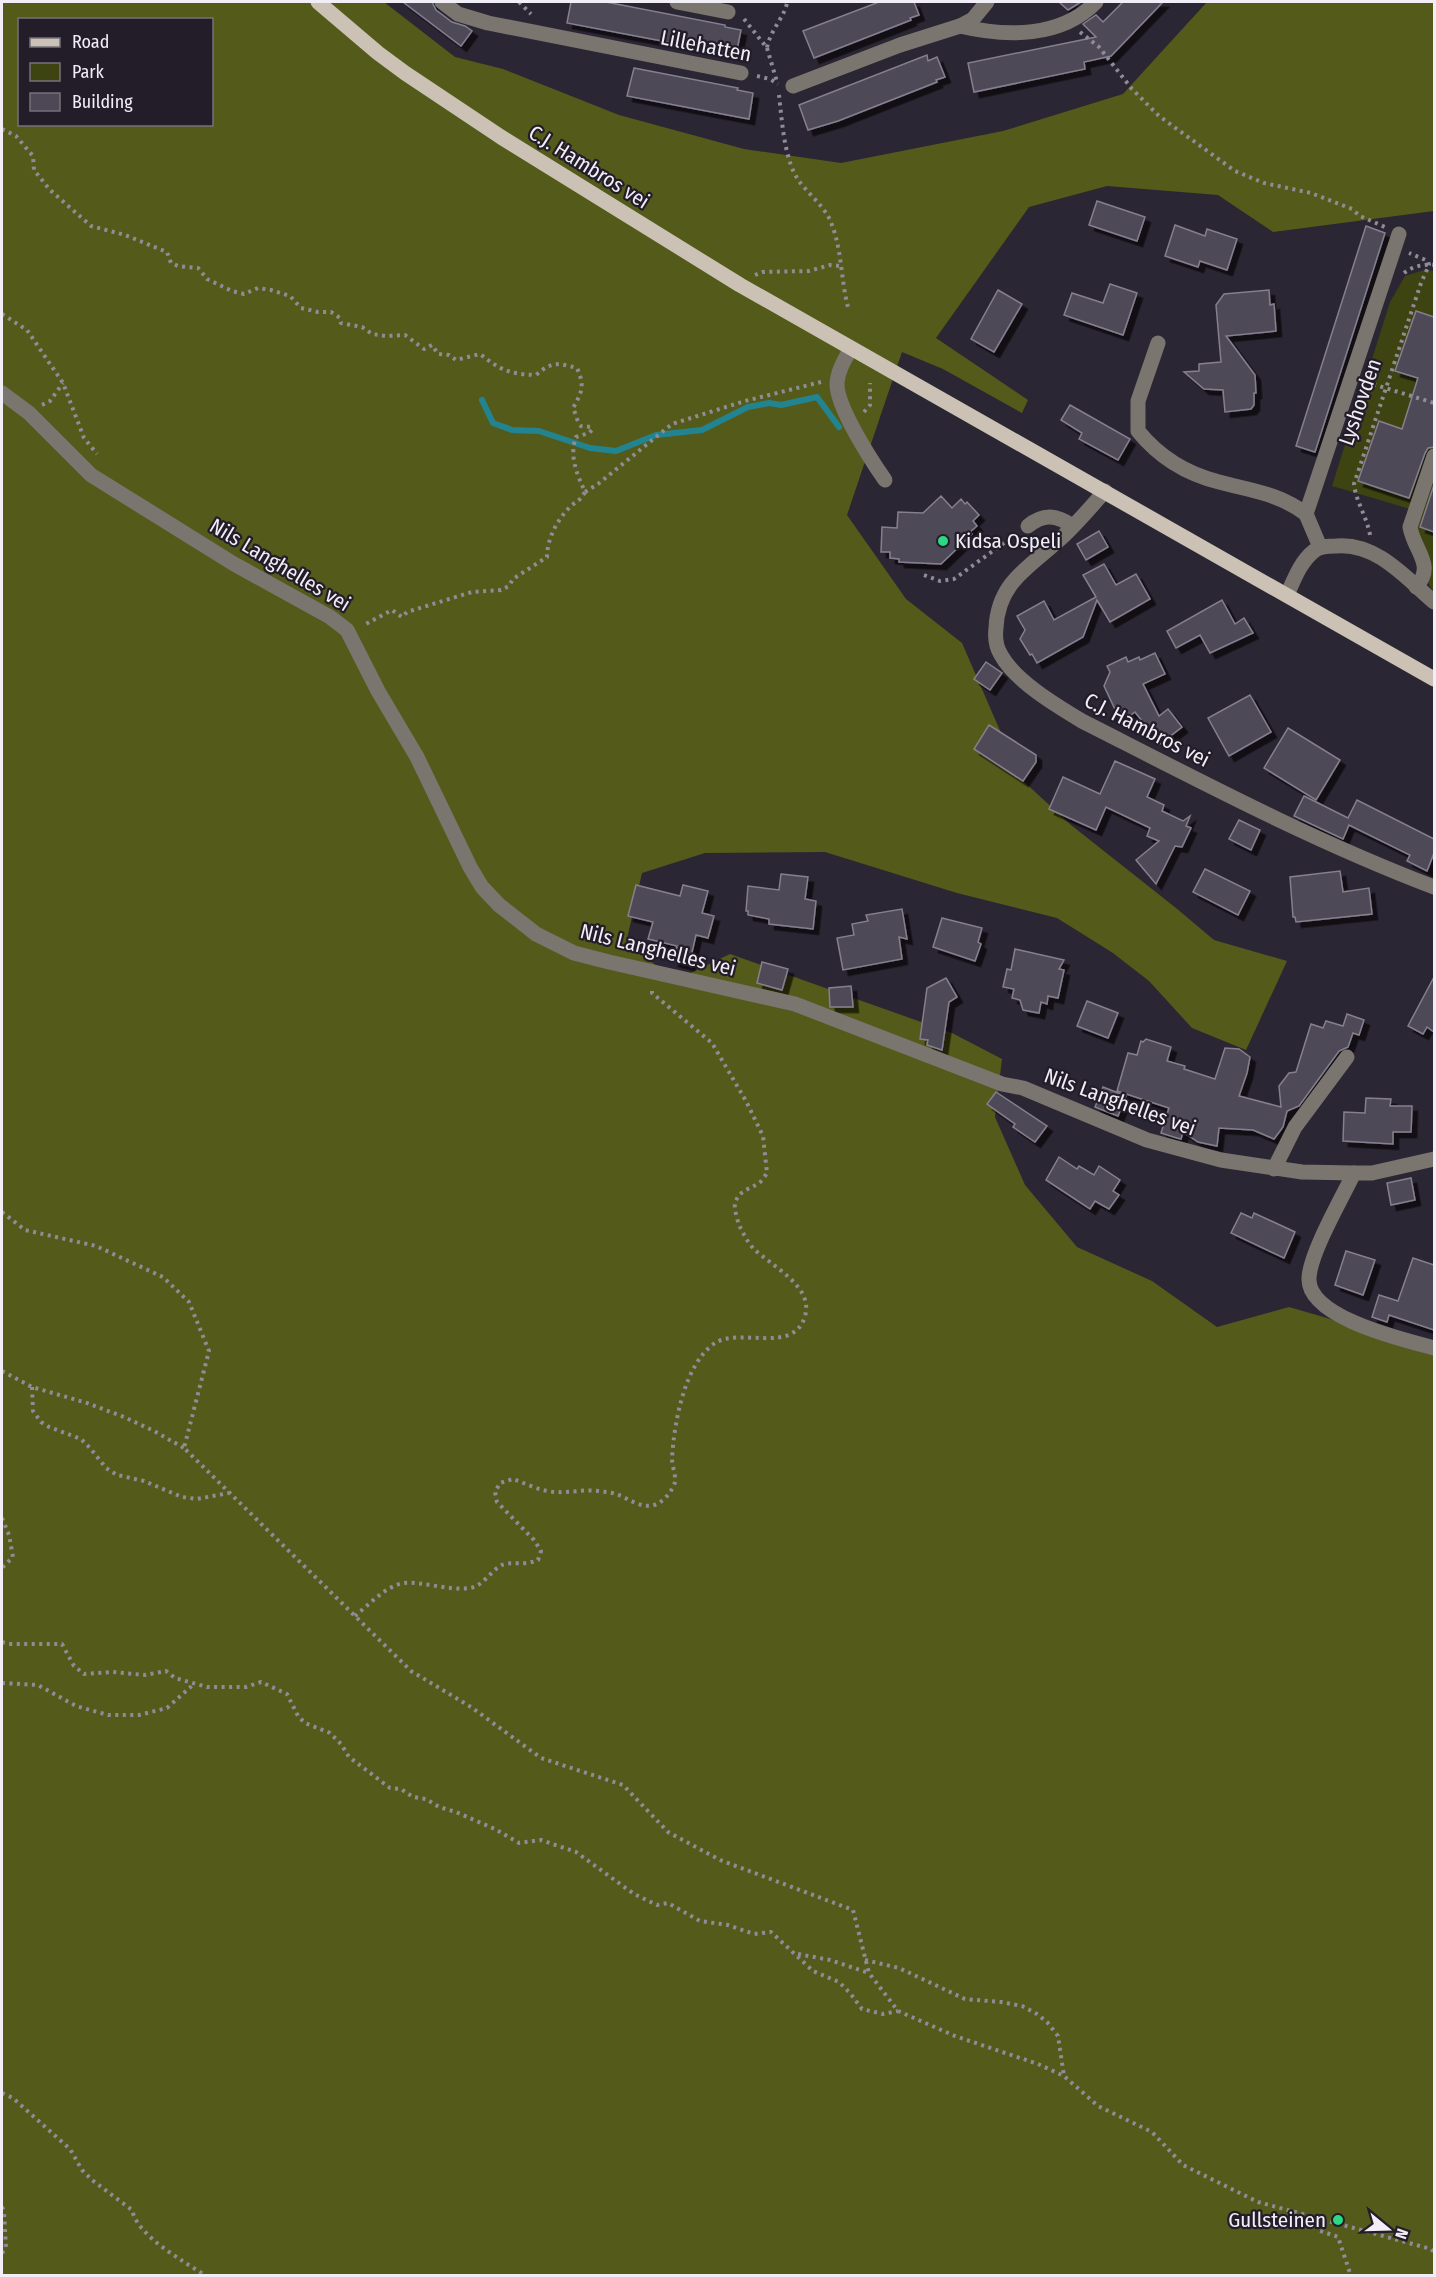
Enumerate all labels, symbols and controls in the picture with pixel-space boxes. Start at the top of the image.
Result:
legend [18,18,213,126]
street label: Lillehatten [658,24,754,68]
text: Road [72,31,109,53]
text: Park [72,61,105,83]
text: Building [72,91,133,113]
street label: C.J. Hambros vei [524,120,654,214]
street label: Lyshovden [1333,355,1387,449]
street label: Nils Langhelles vei [205,513,355,617]
place label: Kidsa Ospeli [955,528,1061,554]
marker: Kidsa Ospeli [936,534,950,548]
street label: C.J. Hambros vei [1080,687,1214,773]
street label: Nils Langhelles vei [577,918,739,982]
street label: Nils Langhelles vei [1041,1063,1199,1141]
north arrow [1358,2199,1418,2259]
place label: Gullsteinen [1228,2207,1326,2233]
marker: Gullsteinen [1331,2213,1345,2227]
text: N [1391,2226,1412,2241]

